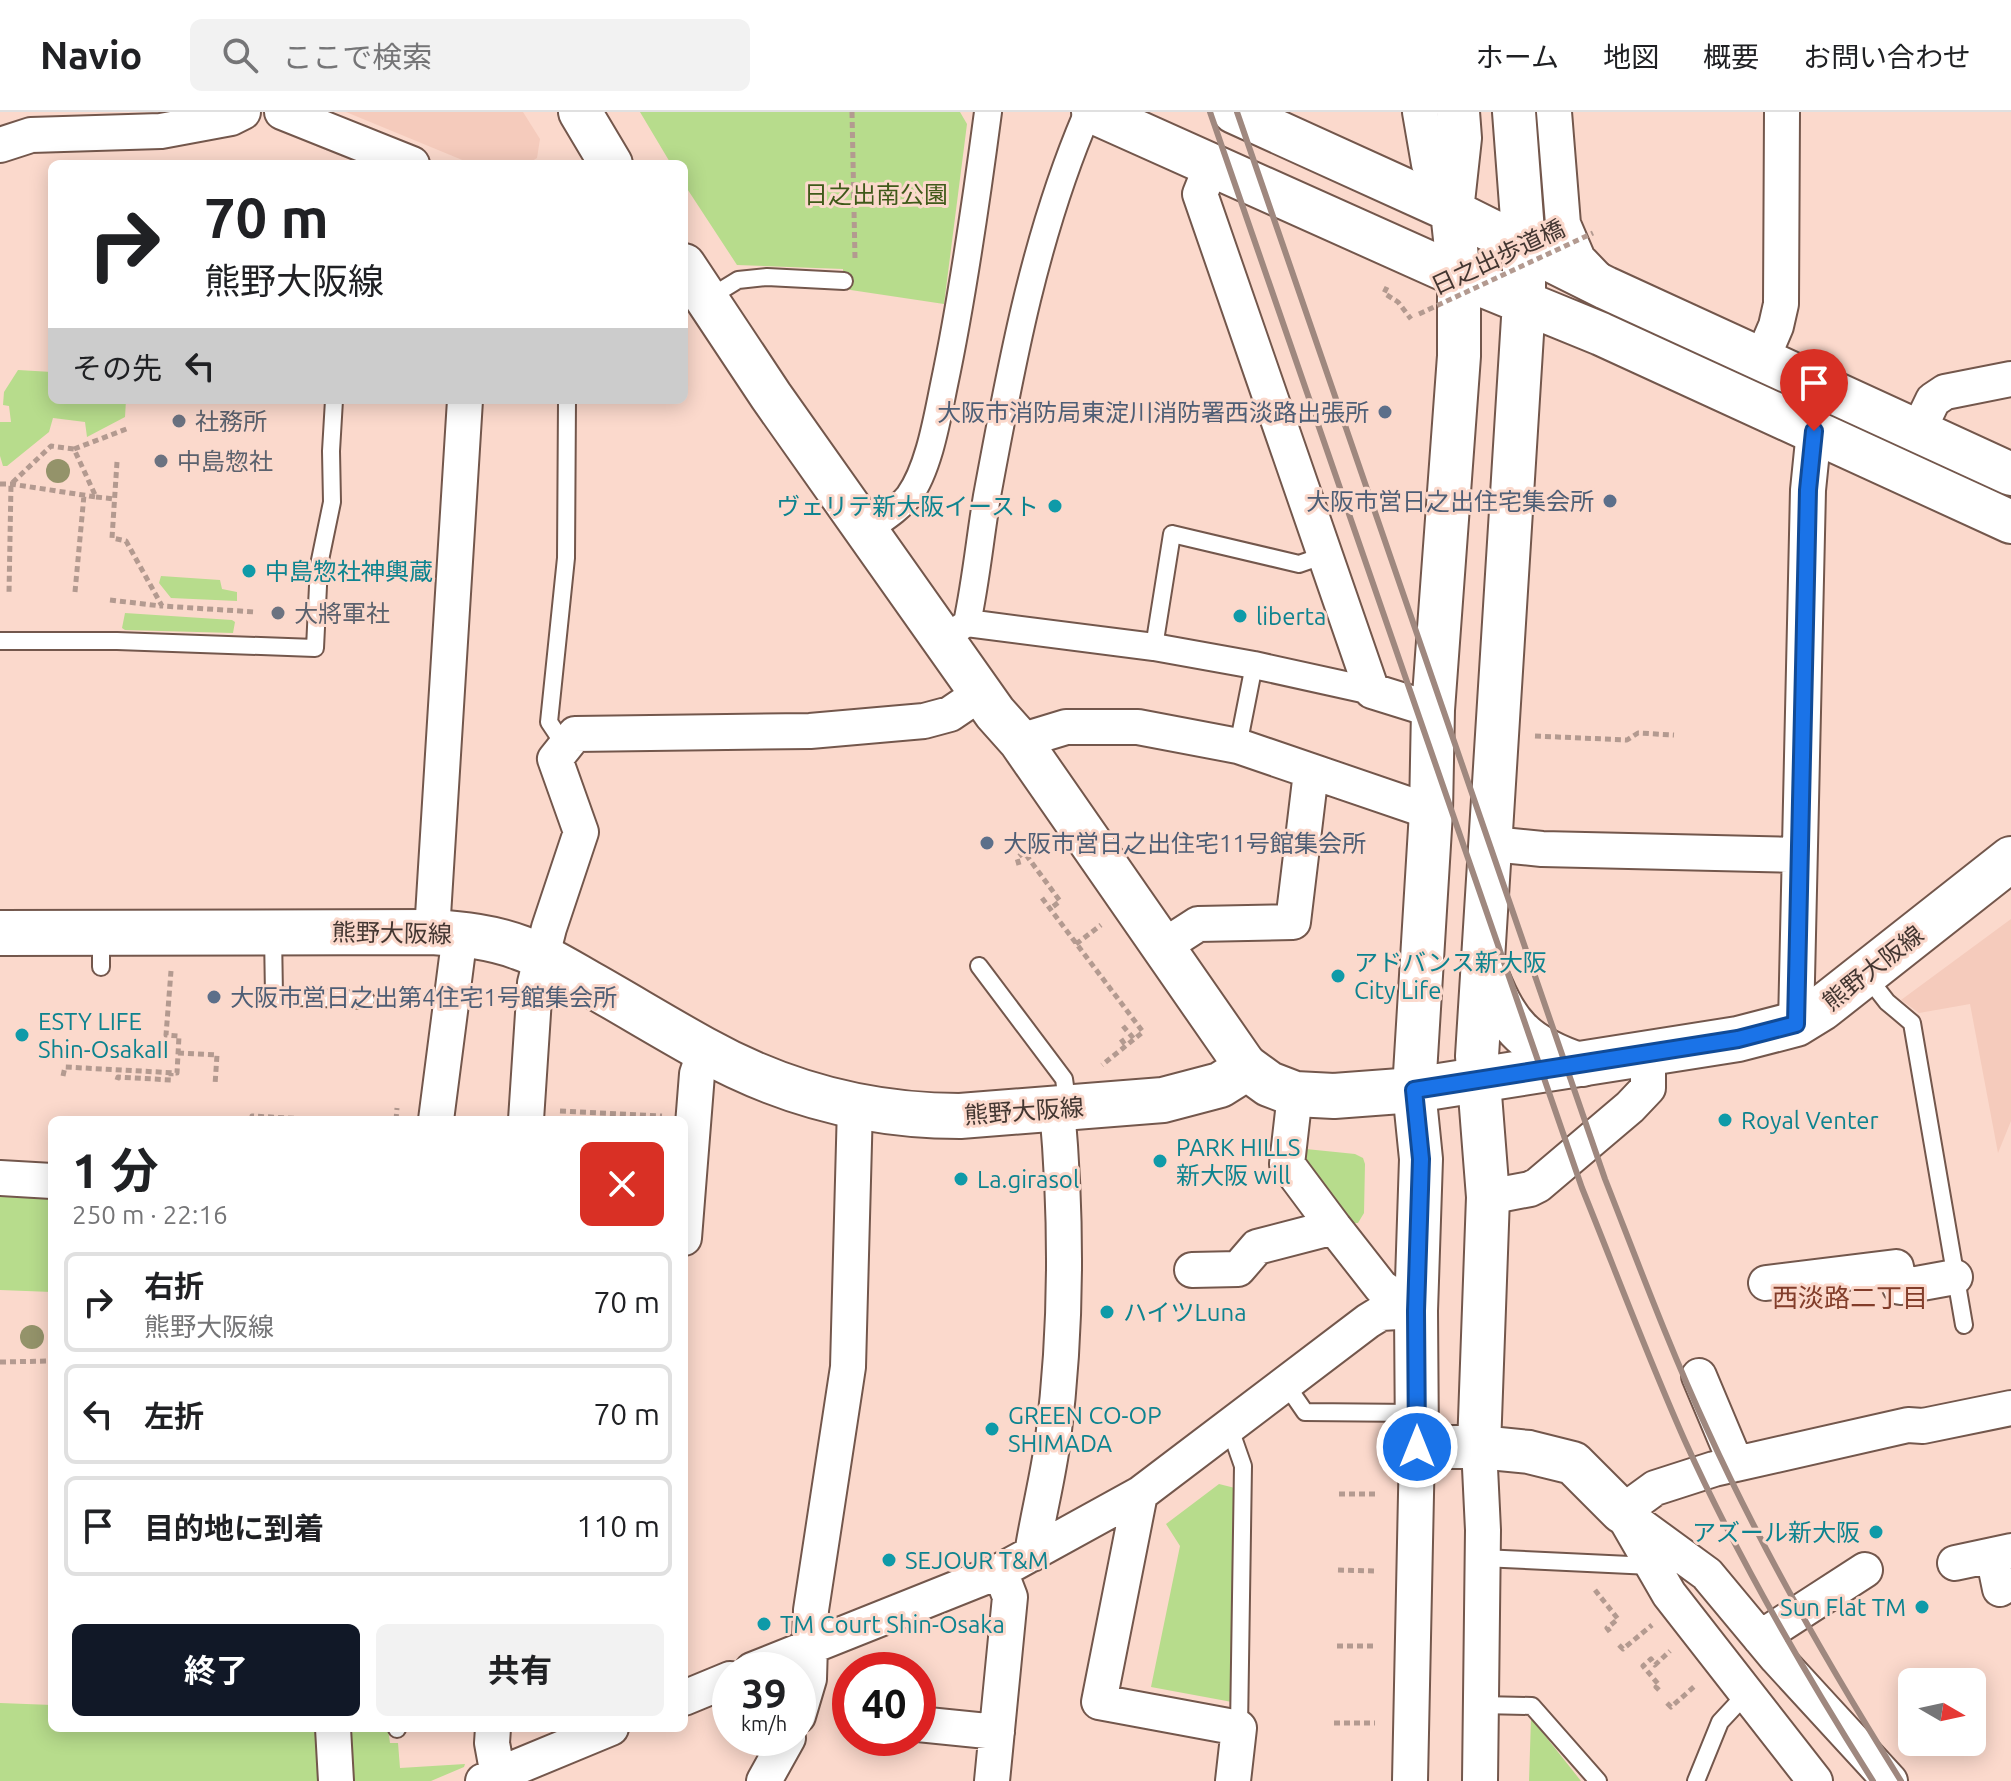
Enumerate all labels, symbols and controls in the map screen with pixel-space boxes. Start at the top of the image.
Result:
search box [190,19,750,91]
icon: search [218,33,262,77]
text: Navio [40,34,142,76]
text: ここで検索 [282,40,432,74]
text: ホーム [1476,41,1559,72]
text: 地図 [1603,41,1659,72]
text: 概要 [1703,41,1759,72]
text: お問い合わせ [1803,41,1971,72]
park label: 日之出南公園 [804,181,948,208]
text: 70 m [204,186,329,249]
icon: right [72,192,176,296]
street label: 日之出歩道橋 [1427,214,1569,300]
text: 熊野大阪線 [204,260,384,301]
icon: left [178,344,222,388]
pin [1780,349,1848,431]
text: その先 [72,351,162,385]
icon: arrive [1792,361,1836,405]
place label: 大阪市消防局東淀川消防署西淡路出張所 [937,399,1369,426]
marker: 大阪市消防局東淀川消防署西淡路出張所 [1376,403,1394,421]
place label: 社務所 [195,408,267,435]
marker: 社務所 [170,412,188,430]
place label: 中島惣社 [177,448,273,475]
marker: 中島惣社 [152,452,170,470]
place label: 大阪市営日之出住宅集会所 [1306,488,1594,515]
marker: 大阪市営日之出住宅集会所 [1601,492,1619,510]
place label: ヴェリテ新大阪イースト [776,493,1039,520]
marker: ヴェリテ新大阪イースト [1046,497,1064,515]
place label: 中島惣社神輿蔵 [265,558,433,585]
marker: 中島惣社神輿蔵 [240,562,258,580]
place label: 大將軍社 [294,600,390,627]
place label: liberta [1256,603,1326,630]
marker: 大將軍社 [269,604,287,622]
marker: liberta [1231,607,1249,625]
place label: 大阪市営日之出住宅11号館集会所 [1003,830,1366,857]
marker: 大阪市営日之出住宅11号館集会所 [978,834,996,852]
street label: 熊野大阪線 [332,918,452,948]
street label: 熊野大阪線 [1817,920,1929,1016]
place label: アドバンス新大阪 City Life [1354,949,1547,1004]
marker: アドバンス新大阪 City Life [1329,967,1347,985]
place label: 大阪市営日之出第4住宅1号館集会所 [230,984,617,1011]
marker: 大阪市営日之出第4住宅1号館集会所 [205,988,223,1006]
place label: ESTY LIFE Shin-OsakaII [38,1008,169,1063]
marker: ESTY LIFE Shin-OsakaII [13,1026,31,1044]
street label: 熊野大阪線 [963,1093,1085,1129]
place label: Royal Venter [1741,1107,1879,1134]
marker: Royal Venter [1716,1111,1734,1129]
place label: PARK HILLS 新大阪 will [1176,1134,1300,1189]
button: close [580,1142,664,1226]
text: 1 分 [72,1143,158,1197]
marker: PARK HILLS 新大阪 will [1151,1152,1169,1170]
place label: La.girasol [977,1166,1079,1193]
marker: La.girasol [952,1170,970,1188]
text: 250 m · 22:16 [72,1200,228,1229]
text: 右折 [144,1269,204,1303]
icon: right [76,1280,120,1324]
district label: 西淡路二丁目 [1772,1283,1928,1312]
text: 70 m [593,1285,660,1319]
place label: ハイツLuna [1123,1299,1246,1326]
marker: ハイツLuna [1098,1303,1116,1321]
text: 熊野大阪線 [144,1312,274,1341]
icon: left [76,1392,120,1436]
text: 70 m [593,1397,660,1431]
text: 左折 [144,1399,204,1433]
place label: GREEN CO-OP SHIMADA [1008,1402,1162,1457]
position arrow [1375,1405,1459,1489]
marker: GREEN CO-OP SHIMADA [983,1420,1001,1438]
icon: arrive [76,1504,120,1548]
text: 110 m [576,1509,660,1543]
text: 目的地に到着 [144,1511,324,1545]
place label: アズール新大阪 [1692,1519,1860,1546]
marker: アズール新大阪 [1867,1523,1885,1541]
place label: SEJOUR T&M [905,1547,1049,1574]
marker: SEJOUR T&M [880,1551,898,1569]
place label: Sun Flat TM [1780,1594,1906,1621]
marker: Sun Flat TM [1913,1598,1931,1616]
place label: TM Court Shin-Osaka [780,1611,1005,1638]
marker: TM Court Shin-Osaka [755,1615,773,1633]
button: 終了 [72,1624,360,1716]
button: 共有 [376,1624,664,1716]
speed limit sign: 40 [832,1652,936,1756]
north arrow [1898,1668,1986,1756]
map controls [1898,1668,1986,1756]
text: 39 [741,1671,787,1716]
text: km/h [741,1712,787,1735]

